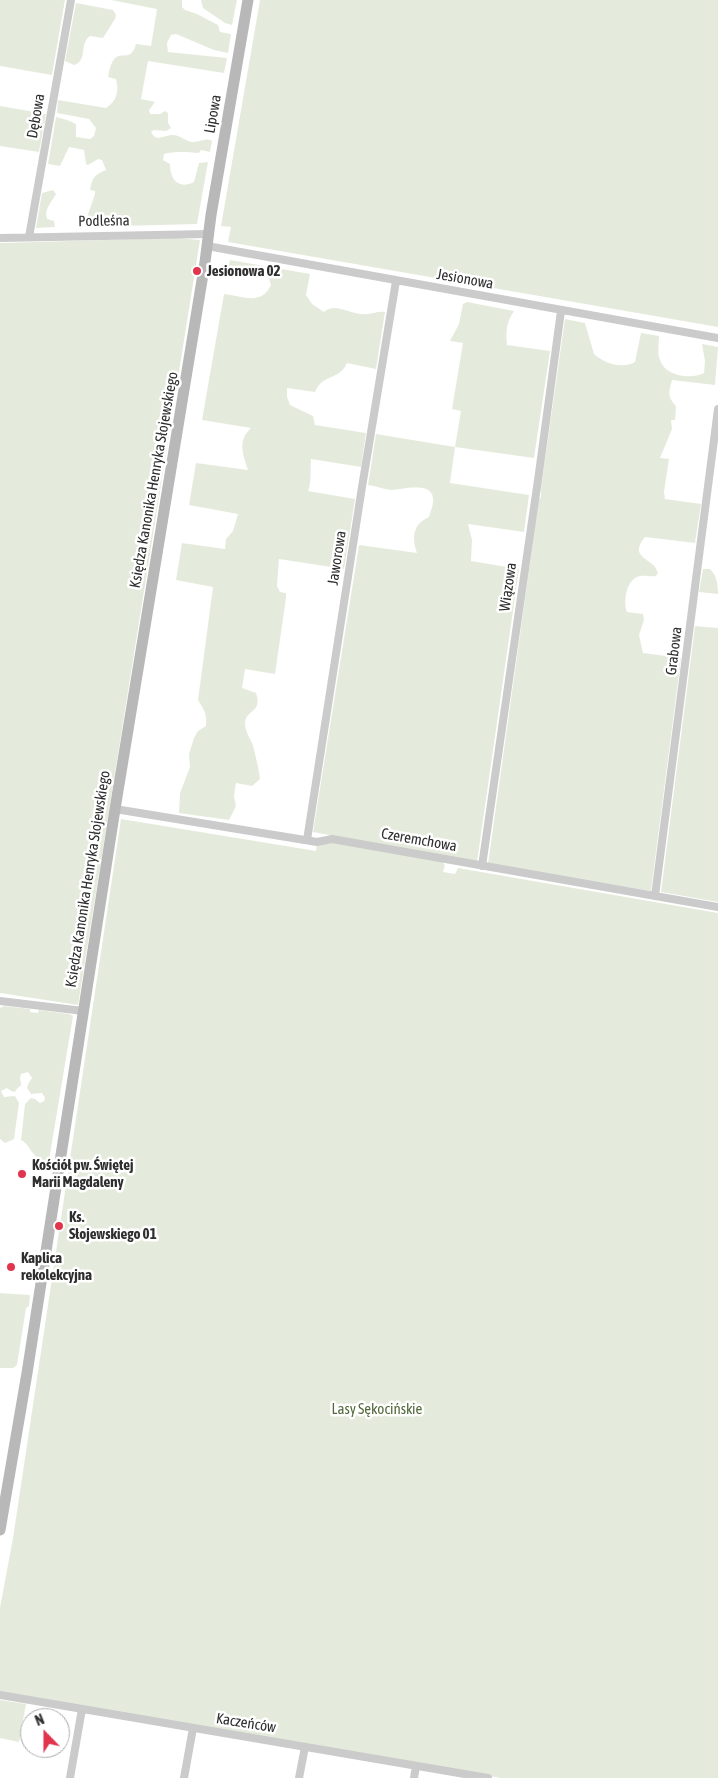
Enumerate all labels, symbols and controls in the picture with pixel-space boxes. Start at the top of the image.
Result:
street label: Dębowa [23,92,49,140]
street label: Lipowa [201,93,225,135]
street label: Podleśna [78,212,130,230]
place label: Jesionowa 02 [207,262,281,280]
marker: Jesionowa 02 [191,265,203,277]
street label: Jesionowa [435,265,495,293]
street label: Księdza Kanonika Henryka Słojewskiego [126,370,182,590]
street label: Jaworowa [324,530,350,586]
street label: Wiązowa [496,561,520,613]
street label: Grabowa [662,626,686,676]
street label: Księdza Kanonika Henryka Słojewskiego [62,769,114,989]
street label: Czeremchowa [380,825,458,855]
place label: Kościół pw. Świętej Marii Magdaleny [32,1156,133,1191]
marker: Kościół pw. Świętej Marii Magdaleny [16,1168,28,1180]
place label: Ks. Słojewskiego 01 [69,1208,157,1243]
marker: Ks. Słojewskiego 01 [53,1220,65,1232]
place label: Kaplica rekolekcyjna [21,1249,92,1284]
marker: Kaplica rekolekcyjna [5,1261,17,1273]
park label: Lasy Sękocińskie [332,1400,422,1418]
north arrow [20,1708,70,1758]
street label: Kaczeńców [215,1709,277,1737]
text: N [33,1711,47,1729]

